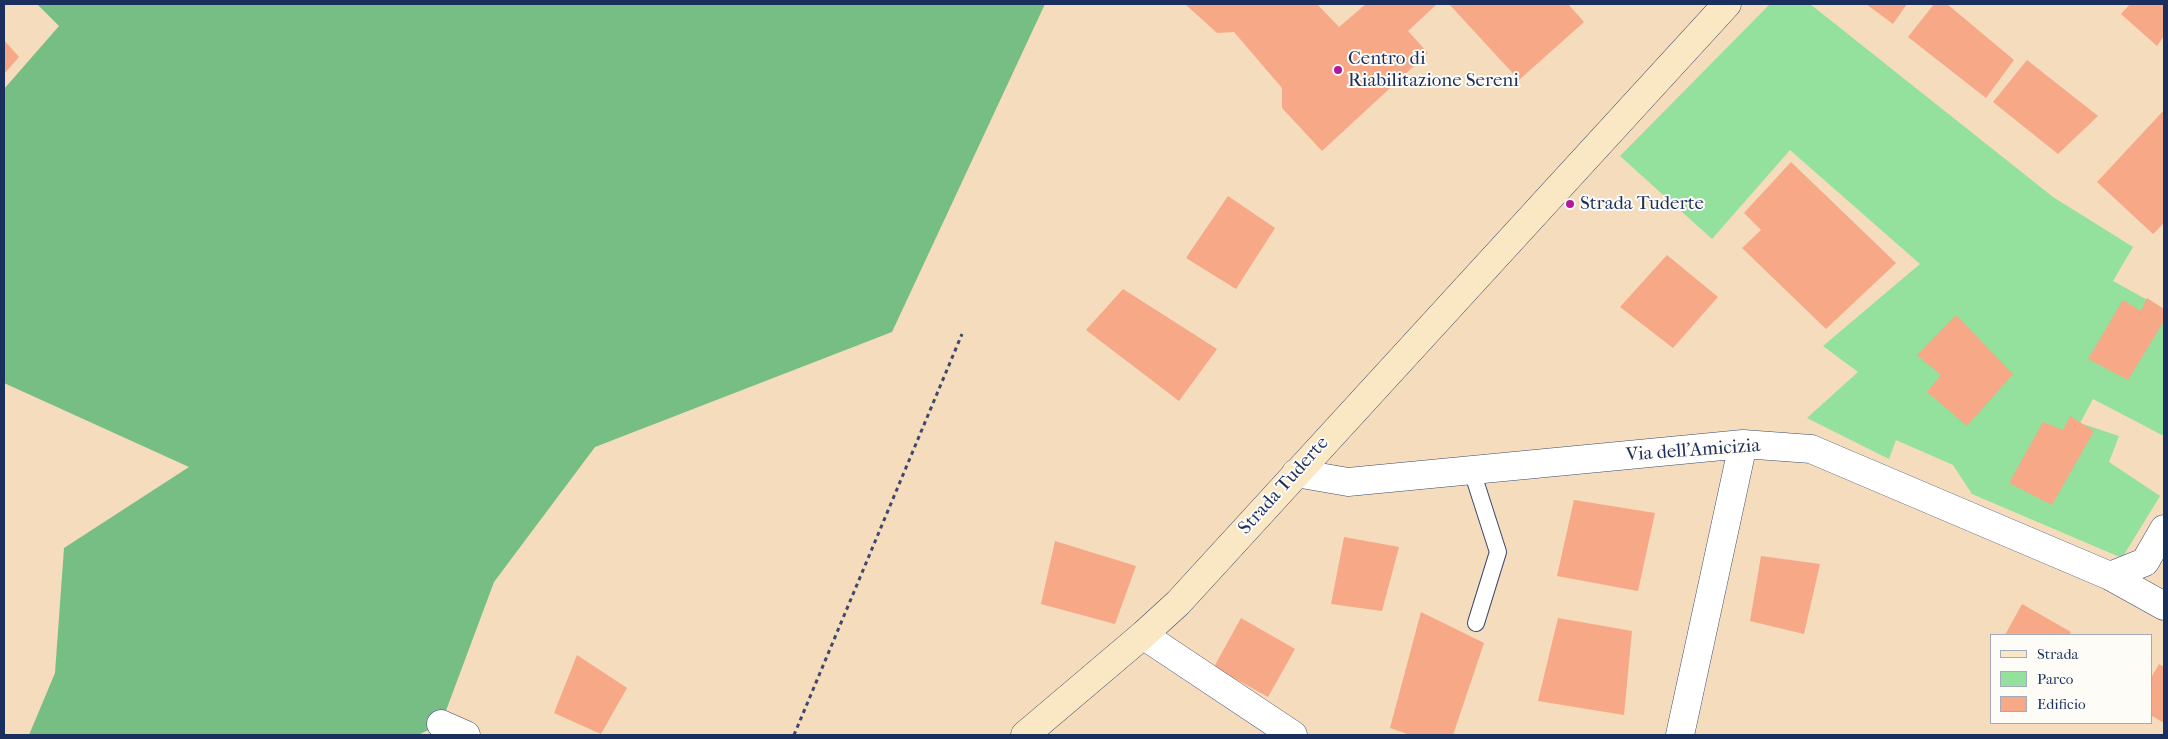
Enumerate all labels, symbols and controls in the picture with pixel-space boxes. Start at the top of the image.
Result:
place label: Centro di Riabilitazione Sereni [1348,48,1519,92]
marker: Centro di Riabilitazione Sereni [1332,64,1344,76]
place label: Strada Tuderte [1580,193,1704,215]
marker: Strada Tuderte [1564,198,1576,210]
street label: Strada Tuderte [1234,432,1334,540]
street label: Via dell'Amicizia [1625,435,1761,467]
legend [1990,634,2153,724]
text: Strada [2037,645,2079,663]
text: Parco [2037,670,2073,688]
text: Edificio [2037,695,2086,713]

